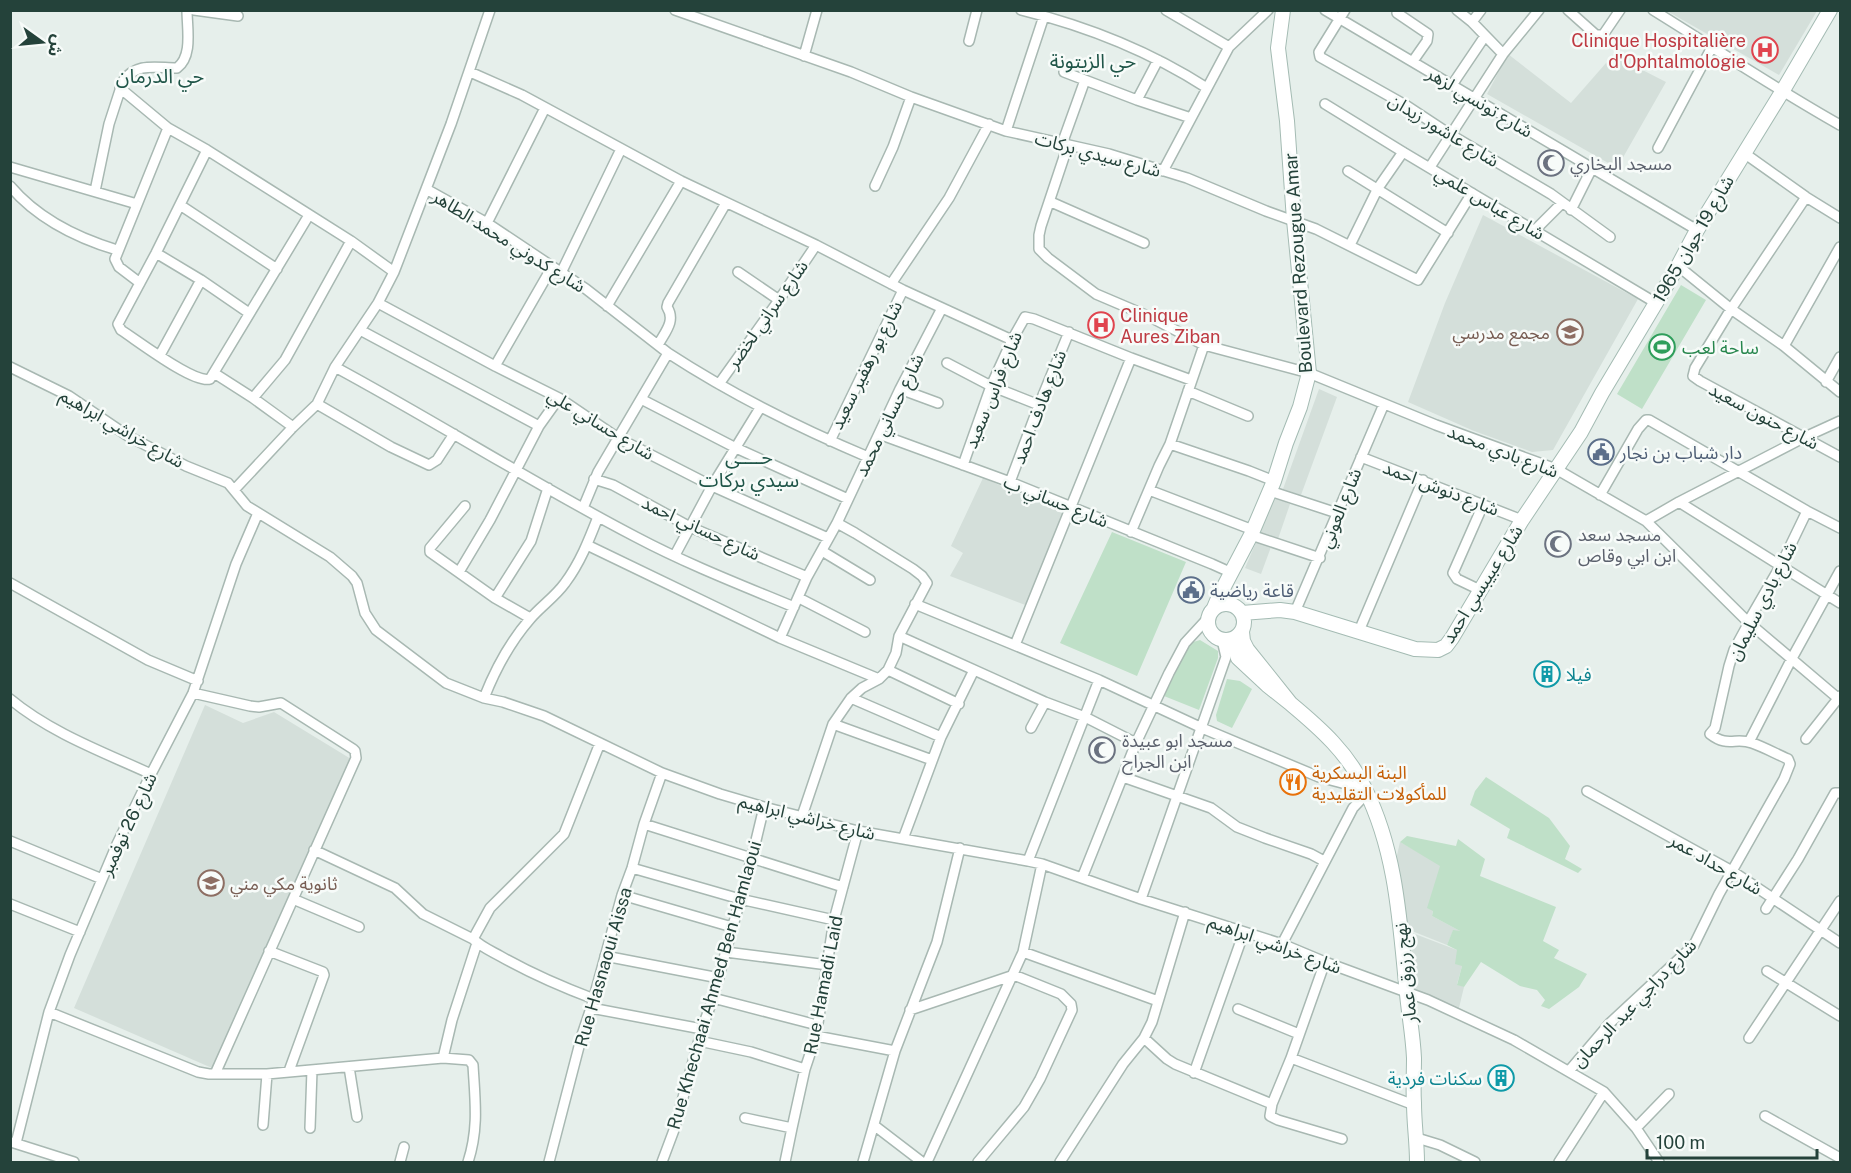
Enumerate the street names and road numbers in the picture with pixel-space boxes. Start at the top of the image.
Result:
street label: شارع تونسي لزهر [1420,62,1537,145]
street label: شارع عاشور زيدان [1383,89,1503,175]
street label: شارع سيدي بركات [1032,127,1163,185]
street label: Boulevard Rezougue Amar [1280,152,1316,374]
street label: شارع عباس علمي [1429,162,1549,247]
street label: شارع 19 جوان 1965 [1648,172,1741,308]
street label: شارع كدوني محمد الطاهر [426,185,589,300]
street label: شارع سراني لخضر [721,256,815,375]
street label: شارع بو رهفير سعيد [826,297,910,434]
street label: شارع فراس سعيد [960,328,1030,453]
street label: شارع هادف احمد [1008,347,1074,468]
street label: شارع حساني محمد [850,350,931,482]
street label: شارع حنون سعيد [1704,378,1822,457]
street label: شارع خراشي ابراهيم [54,384,188,476]
street label: شارع حساني علي [542,384,658,468]
street label: شارع بادي محمد [1443,420,1561,486]
street label: شارع دنوش احمد [1379,456,1502,523]
street label: شارع العوني [1314,465,1369,553]
street label: شارع حساني ب [999,470,1111,535]
street label: شارع حساني احمد [637,491,763,568]
street label: شارع عبيبسي احمد [1437,521,1530,649]
street label: شارع بادي سليمان [1723,538,1805,666]
street label: شارع 26 نوفمبر [95,769,165,881]
street label: شارع خراشي ابراهيم [736,790,877,848]
street label: شارع حداد عمر [1663,829,1766,902]
street label: Rue Khechaai Ahmed Ben Hamlaoui [663,838,765,1132]
street label: Rue Hasnaoui Aissa [570,885,636,1049]
street label: شارع خراشي ابراهيم [1204,910,1344,982]
street label: Rue Hamadi Laid [799,914,847,1056]
street label: نهج رزوق عمار [1389,921,1424,1025]
street label: شارع دراجي عبد الرحمان [1567,935,1703,1074]

